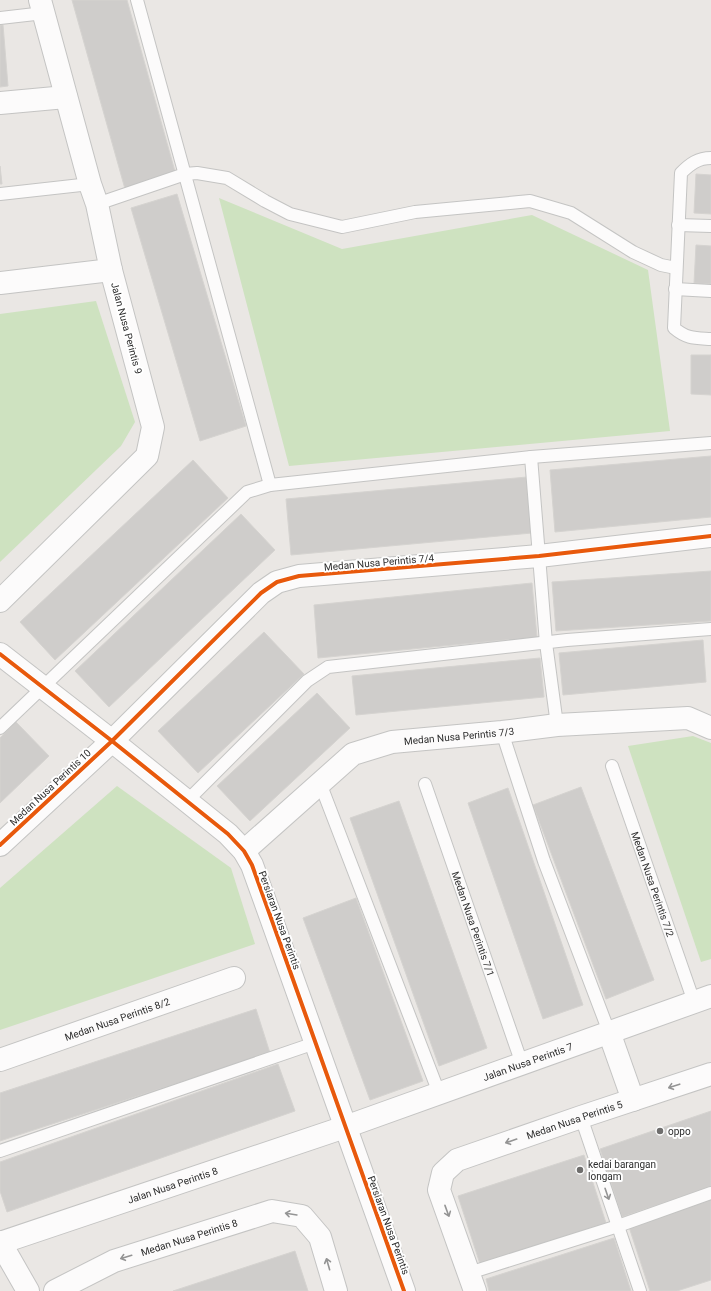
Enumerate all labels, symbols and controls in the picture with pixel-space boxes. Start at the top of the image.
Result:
street label: Jalan Nusa Perintis 9 [109,281,144,375]
street label: Medan Nusa Perintis 7/4 [324,552,435,573]
street label: Medan Nusa Perintis 7/3 [403,726,515,747]
street label: Medan Nusa Perintis 10 [8,747,93,828]
street label: Medan Nusa Perintis 7/2 [629,830,676,939]
street label: Persiaran Nusa Perintis [257,869,302,971]
street label: Medan Nusa Perintis 7/1 [450,870,496,978]
street label: Medan Nusa Perintis 8/2 [63,996,172,1043]
street label: Jalan Nusa Perintis 7 [481,1041,575,1083]
one-way arrow [668,1083,681,1090]
street label: Medan Nusa Perintis 5 [525,1099,624,1141]
marker: oppo [655,1126,665,1136]
place label: oppo [668,1126,691,1137]
one-way arrow [505,1138,518,1145]
place label: kedai barangan longam [588,1159,656,1182]
street label: Jalan Nusa Perintis 8 [126,1165,220,1206]
marker: kedai barangan longam [575,1165,585,1175]
street label: Persiaran Nusa Perintis [366,1174,411,1276]
one-way arrow [604,1187,611,1200]
one-way arrow [443,1204,451,1216]
one-way arrow [285,1210,298,1218]
street label: Medan Nusa Perintis 8 [140,1217,239,1258]
one-way arrow [120,1254,133,1261]
one-way arrow [324,1258,331,1271]

